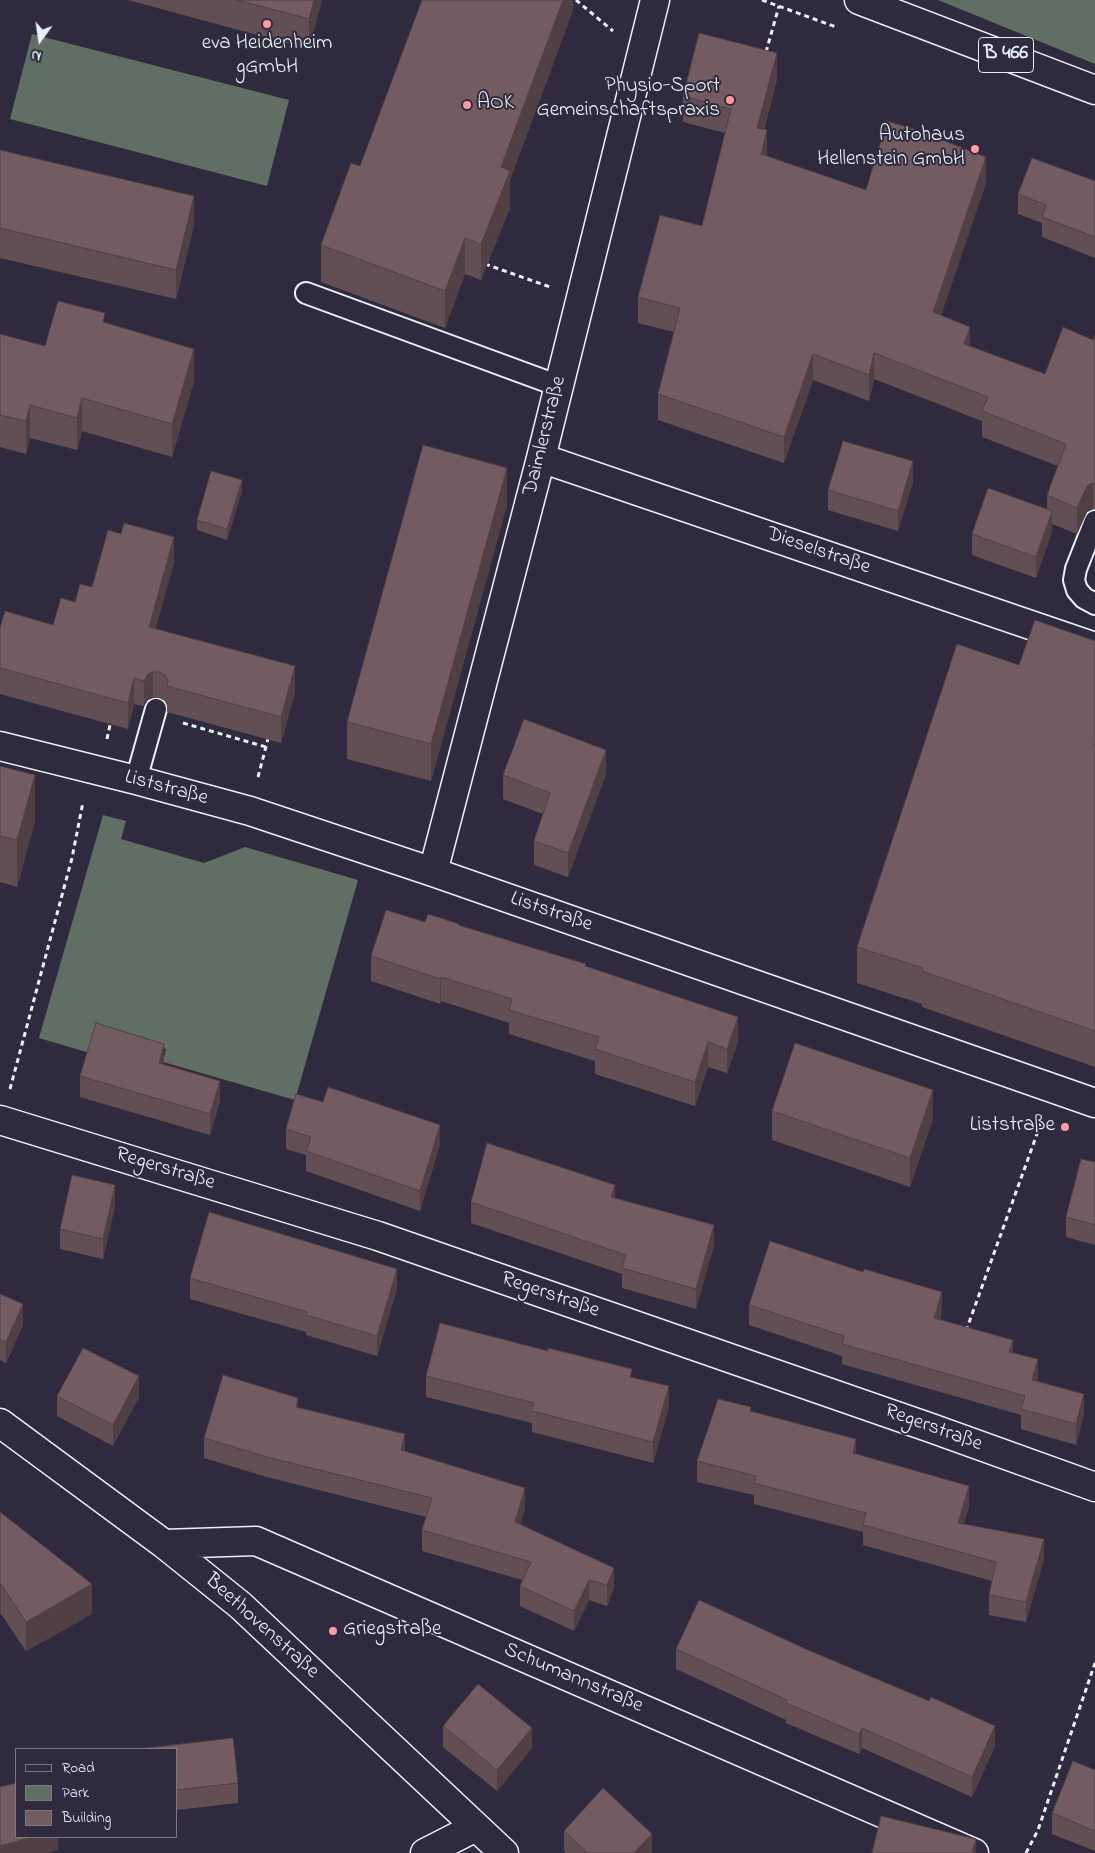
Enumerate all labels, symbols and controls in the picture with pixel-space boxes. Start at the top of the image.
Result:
north arrow [15,15,65,65]
marker: eva Heidenheim gGmbH [261,18,273,30]
place label: eva Heidenheim gGmbH [202,32,332,82]
road number: B 466 [978,38,1034,72]
text: N [29,44,43,66]
place label: Physio-Sport Gemeinschaftspraxis [536,75,720,125]
place label: AOK [477,92,514,118]
marker: Physio-Sport Gemeinschaftspraxis [724,94,736,106]
marker: AOK [461,99,473,111]
place label: Autohaus Hellenstein GmbH [817,124,965,174]
marker: Autohaus Hellenstein GmbH [969,143,981,155]
street label: Daimlerstraße [519,374,573,498]
street label: Dieselstraße [763,522,873,582]
street label: Liststraße [122,766,210,812]
street label: Liststraße [507,887,595,939]
place label: Liststraße [970,1114,1055,1140]
marker: Liststraße [1059,1121,1071,1133]
street label: Regerstraße [112,1143,218,1197]
street label: Regerstraße [497,1267,603,1325]
street label: Regerstraße [881,1400,985,1458]
street label: Beethovenstraße [199,1569,323,1685]
place label: Griegstraße [343,1618,441,1644]
marker: Griegstraße [327,1625,339,1637]
street label: Schumannstraße [499,1638,647,1720]
legend [15,1748,178,1838]
text: Road [62,1757,95,1779]
text: Park [62,1782,89,1804]
text: Building [62,1807,111,1829]

